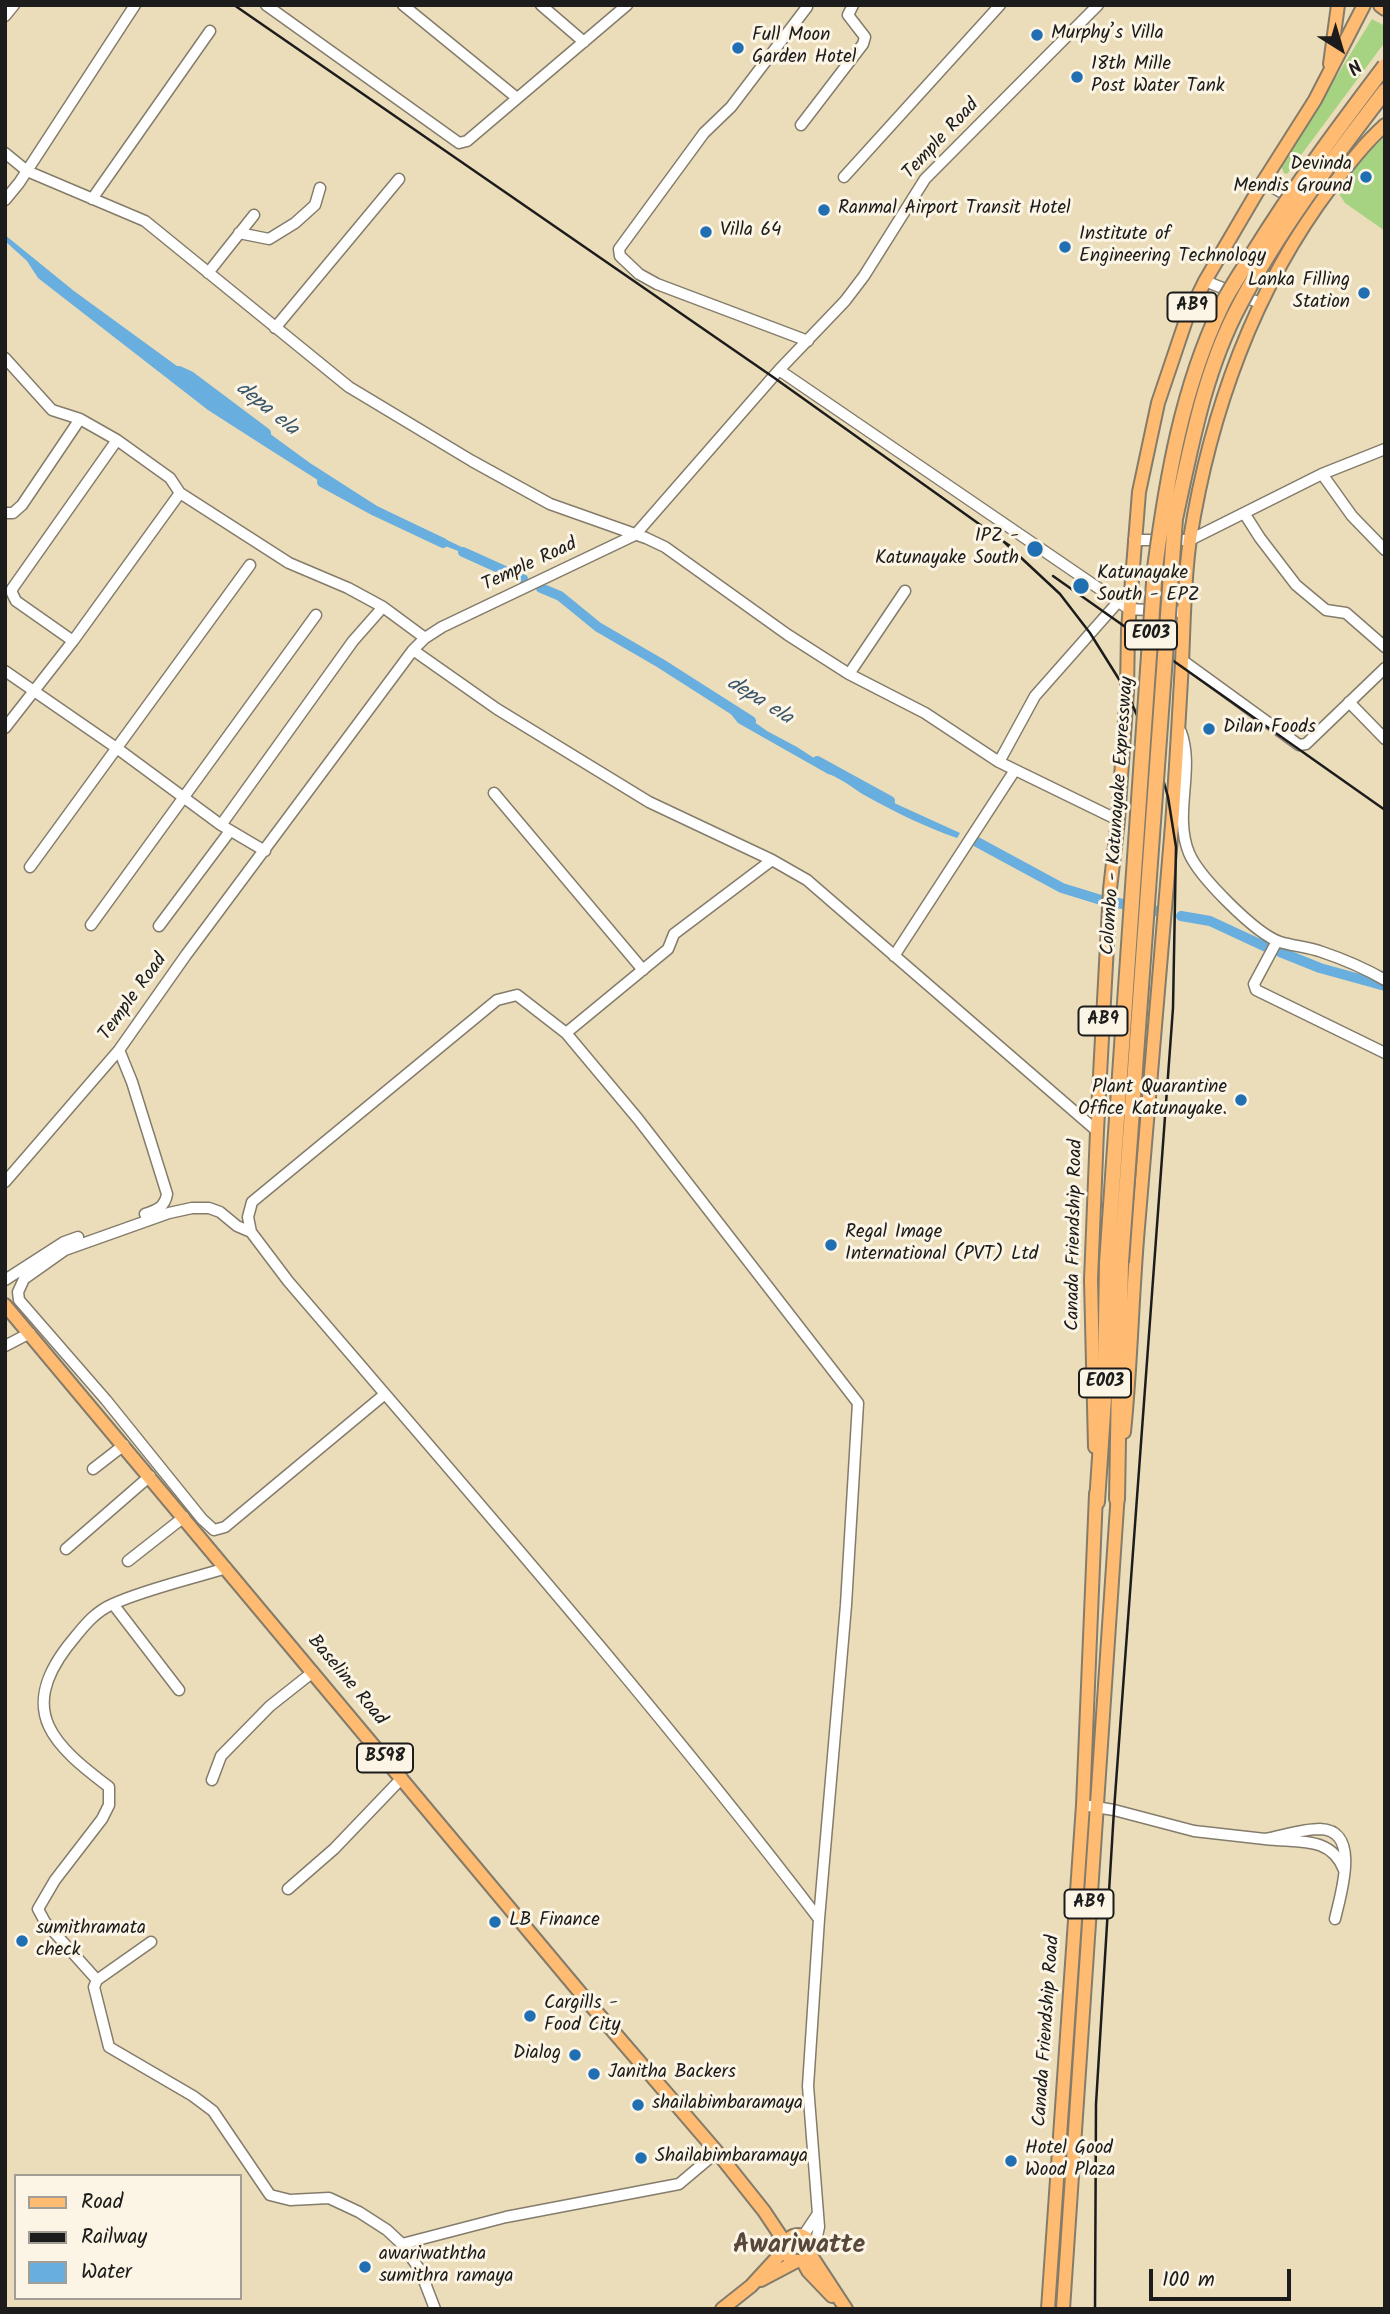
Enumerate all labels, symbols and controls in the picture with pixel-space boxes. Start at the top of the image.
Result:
north arrow [1306,14,1376,84]
place label: Murphy’s Villa [1051,24,1164,46]
place label: Full Moon Garden Hotel [752,26,856,70]
marker: Murphy’s Villa [1029,27,1045,43]
marker: Full Moon Garden Hotel [730,40,746,56]
text: N [1340,50,1367,81]
place label: 18th Mille Post Water Tank [1091,55,1225,99]
marker: 18th Mille Post Water Tank [1069,69,1085,85]
street label: Temple Road [899,95,985,185]
place label: Devinda Mendis Ground [1233,155,1352,199]
marker: Devinda Mendis Ground [1358,169,1374,185]
place label: Ranmal Airport Transit Hotel [838,199,1071,221]
marker: Ranmal Airport Transit Hotel [816,202,832,218]
place label: Villa 64 [720,221,782,243]
marker: Villa 64 [698,224,714,240]
place label: Institute of Engineering Technology [1079,225,1266,269]
marker: Institute of Engineering Technology [1057,239,1073,255]
place label: Lanka Filling Station [1248,271,1350,315]
marker: Lanka Filling Station [1356,285,1372,301]
road number: AB9 [1168,292,1216,321]
water label: depa ela [230,377,302,443]
place label: IPZ - Katunayake South [875,527,1019,571]
street label: Temple Road [479,534,581,598]
marker: IPZ - Katunayake South [1025,539,1045,559]
place label: Katunayake South - EPZ [1097,564,1200,608]
marker: Katunayake South - EPZ [1071,576,1091,596]
road number: E003 [1125,620,1177,650]
water label: depa ela [722,672,796,732]
street label: Colombo - Katunayake Expressway [1098,676,1140,956]
place label: Dilan Foods [1223,718,1316,740]
marker: Dilan Foods [1201,721,1217,737]
street label: Temple Road [95,950,173,1046]
road number: AB9 [1078,1006,1128,1036]
place label: Plant Quarantine Office Katunayake. [1078,1078,1227,1122]
marker: Plant Quarantine Office Katunayake. [1233,1092,1249,1108]
street label: Canada Friendship Road [1063,1139,1089,1331]
place label: Regal Image International (PVT) Ltd [845,1223,1038,1267]
marker: Regal Image International (PVT) Ltd [823,1237,839,1253]
road number: E003 [1079,1368,1131,1398]
street label: Baseline Road [302,1631,390,1731]
road number: B598 [357,1744,413,1772]
road number: AB9 [1064,1890,1114,1918]
place label: LB Finance [509,1911,600,1933]
marker: LB Finance [487,1914,503,1930]
place label: sumithramata check [36,1919,146,1963]
marker: sumithramata check [14,1933,30,1949]
street label: Canada Friendship Road [1030,1935,1066,2127]
place label: Cargills - Food City [544,1994,620,2038]
marker: Cargills - Food City [522,2008,538,2024]
place label: Dialog [513,2044,561,2066]
marker: Dialog [567,2047,583,2063]
place label: Janitha Backers [608,2063,736,2085]
marker: Janitha Backers [586,2066,602,2082]
place label: shailabimbaramaya [652,2094,803,2116]
marker: shailabimbaramaya [630,2097,646,2113]
place label: Hotel Good Wood Plaza [1025,2139,1115,2183]
place label: Shailabimbaramaya [655,2147,808,2169]
marker: Shailabimbaramaya [633,2150,649,2166]
marker: Hotel Good Wood Plaza [1003,2153,1019,2169]
legend [14,2174,242,2300]
text: Road [81,2186,123,2219]
text: Railway [81,2221,147,2254]
district label: Awariwatte [733,2232,865,2264]
place label: awariwaththa sumithra ramaya [379,2245,513,2289]
scale bar [1152,2254,1294,2298]
text: Water [81,2256,132,2289]
marker: awariwaththa sumithra ramaya [357,2259,373,2275]
text: 100 m [1162,2264,1215,2297]

